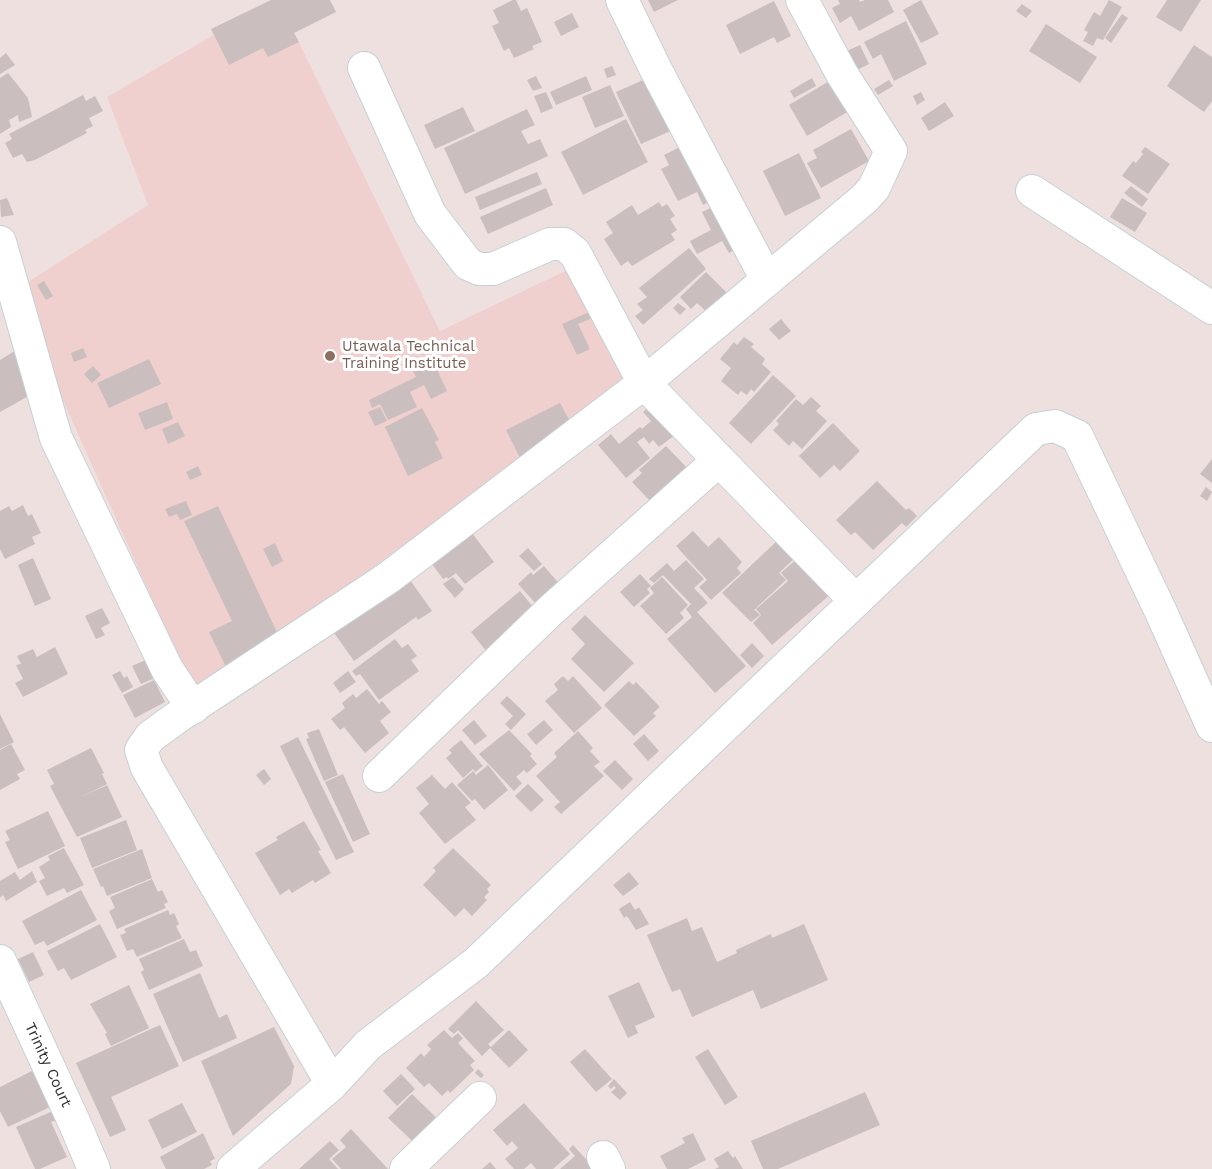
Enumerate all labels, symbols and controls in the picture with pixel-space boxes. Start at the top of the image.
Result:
place label: Utawala Technical Training Institute [342,338,475,373]
marker: Utawala Technical Training Institute [323,349,337,363]
street label: Trinity Court [21,1020,75,1110]

